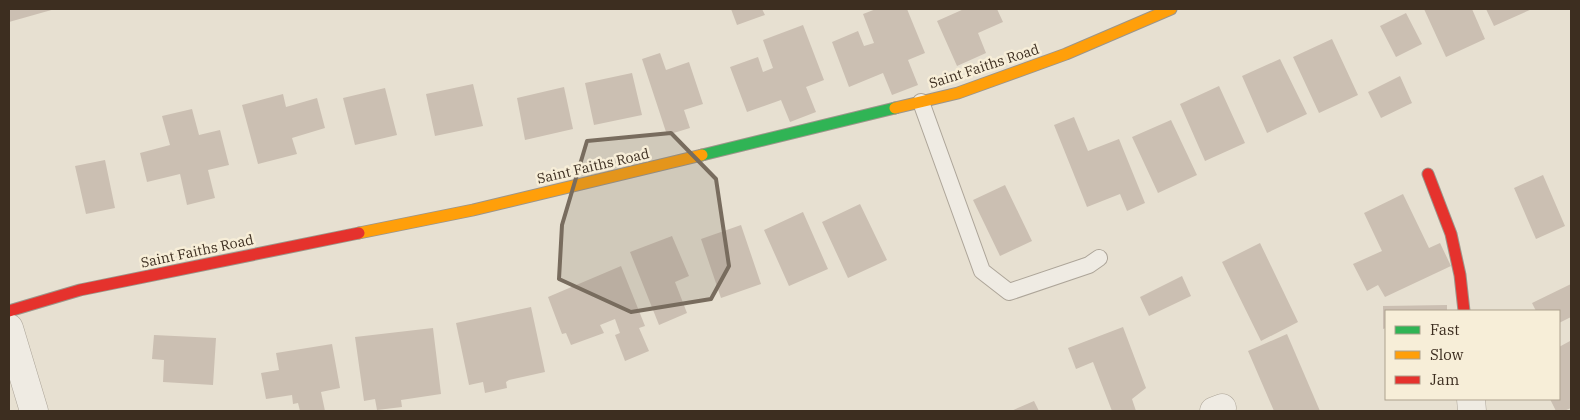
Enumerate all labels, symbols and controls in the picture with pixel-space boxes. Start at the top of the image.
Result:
street label: Saint Faiths Road [927,40,1042,92]
street label: Saint Faiths Road [535,144,651,188]
street label: Saint Faiths Road [139,230,256,272]
legend [1385,310,1560,400]
text: Fast [1430,320,1460,339]
text: Slow [1430,345,1464,364]
text: Jam [1430,370,1459,389]

